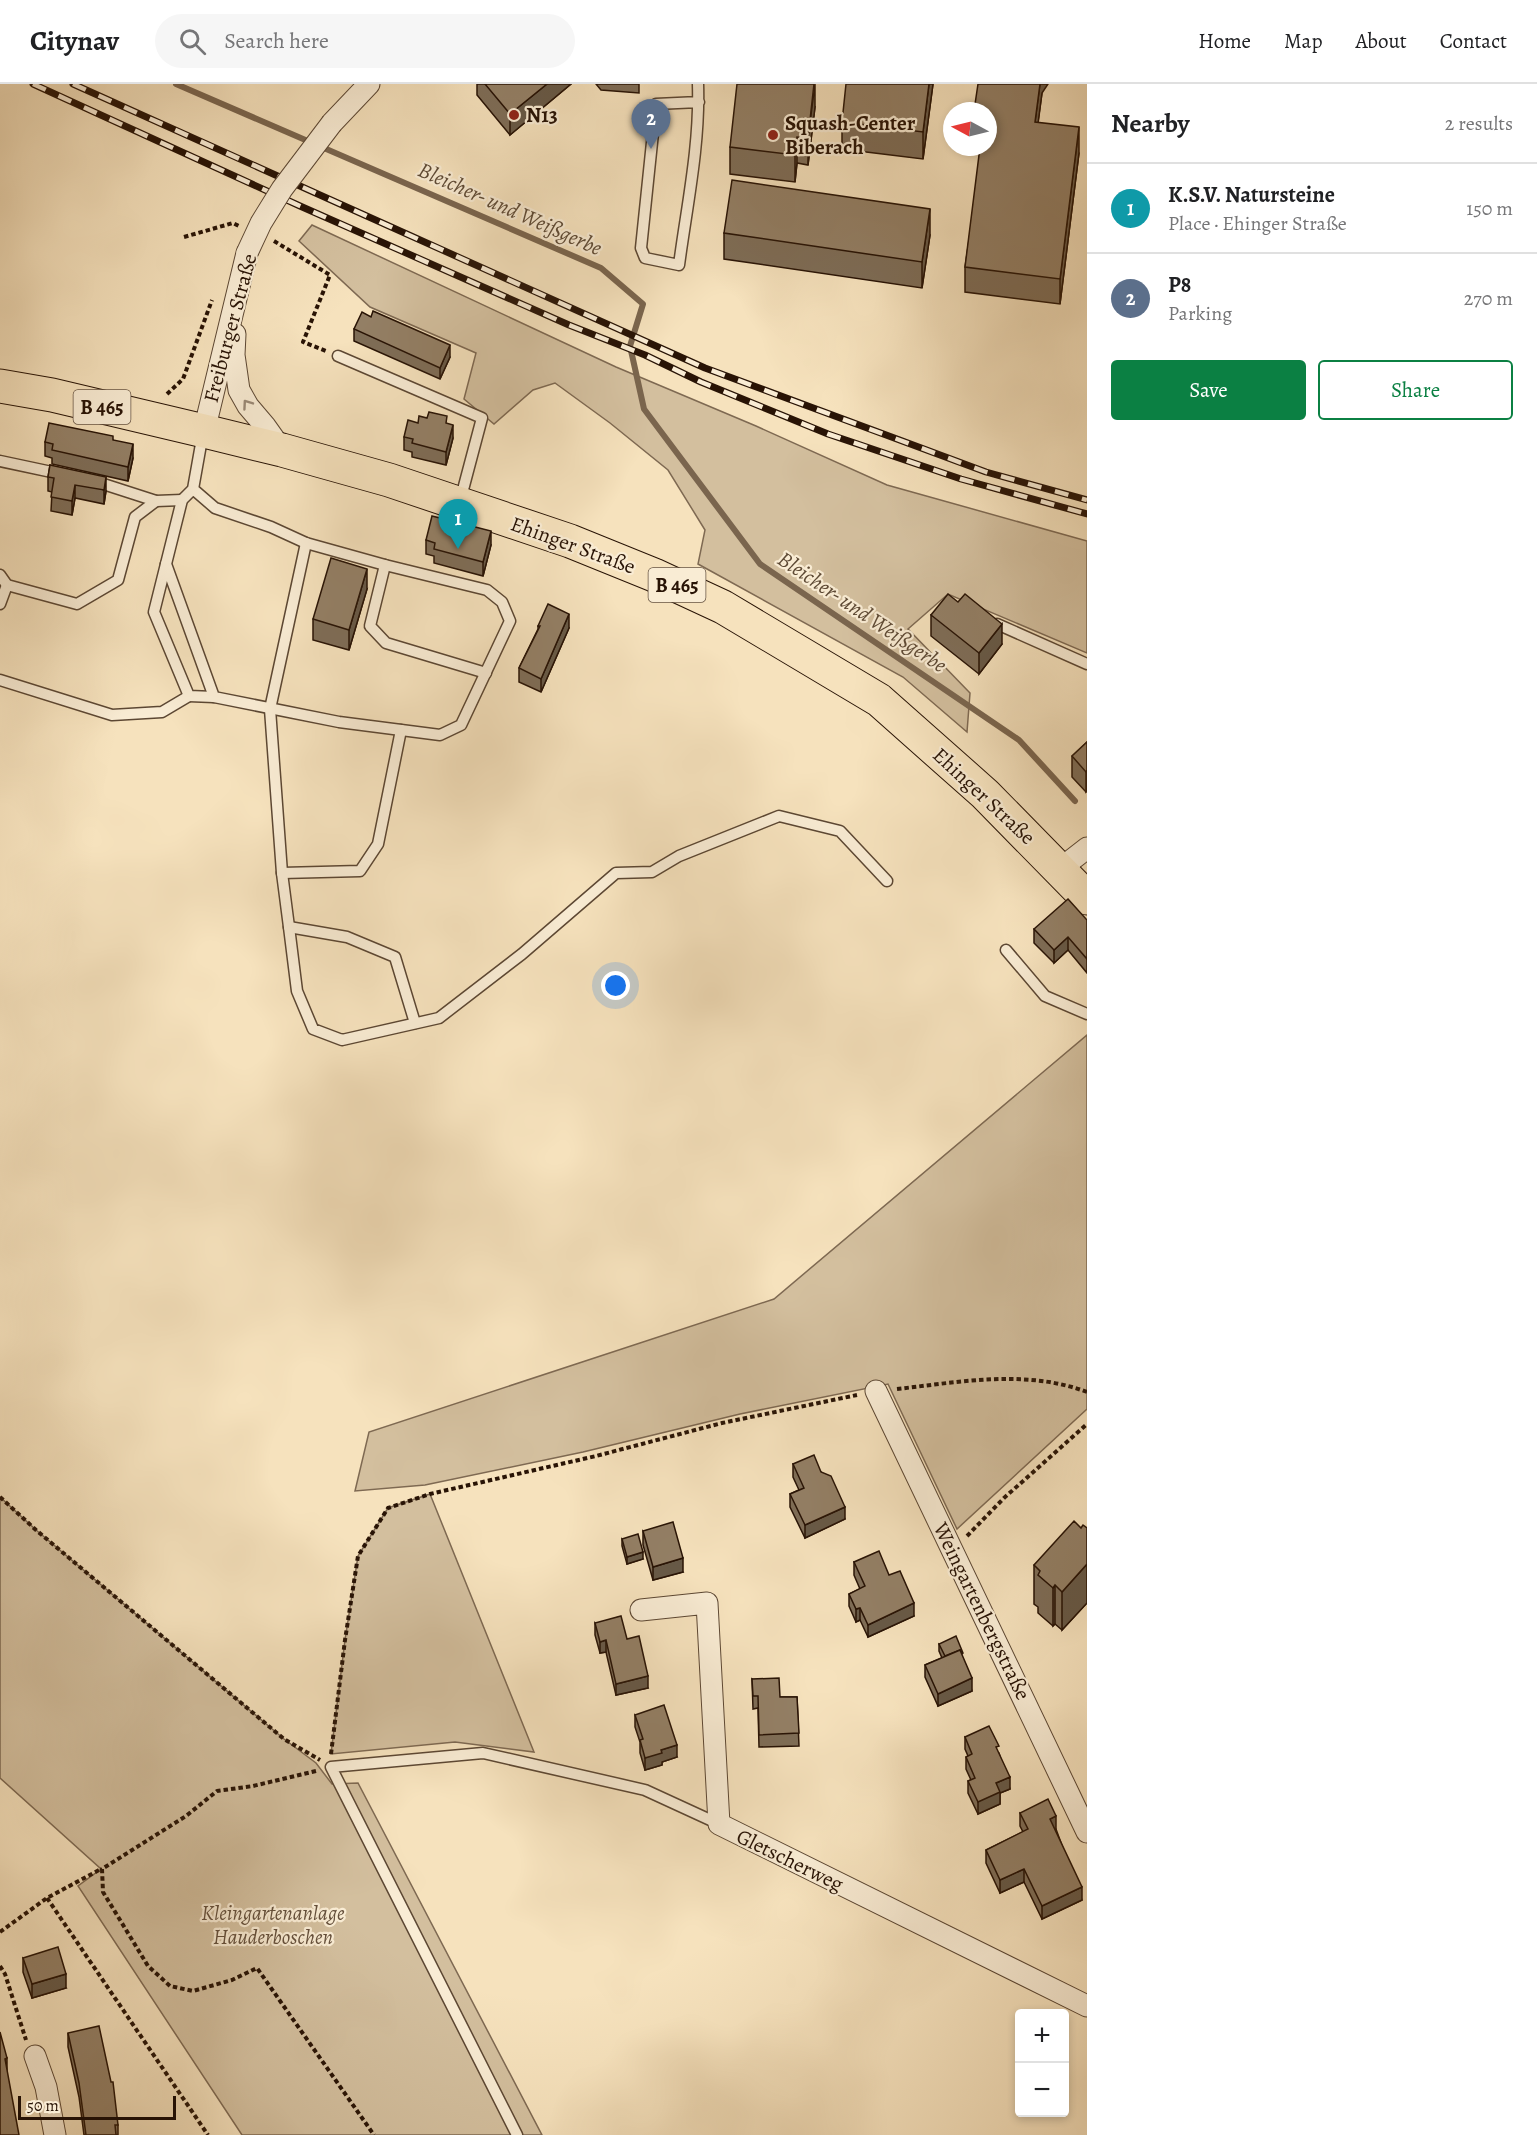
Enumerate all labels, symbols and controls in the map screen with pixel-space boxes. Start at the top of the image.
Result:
search box [155,14,575,68]
text: Citynav [30,22,119,60]
icon: search [176,25,209,58]
text: Search here [224,26,329,56]
text: Home [1198,27,1251,55]
text: Map [1284,27,1322,55]
text: About [1355,27,1407,55]
text: Contact [1440,27,1507,55]
pin: 2 [632,100,670,149]
place label: N13 [526,101,558,129]
north arrow [943,102,997,156]
text: Nearby [1111,106,1190,141]
marker: N13 [507,108,521,122]
place label: Squash-Center Biberach [785,109,916,161]
text: 2 results [1445,110,1513,137]
marker: Squash-Center Biberach [766,128,780,142]
water label: Bleicher- und Weißgerbe [413,155,607,263]
text: K.S.V. Natursteine [1168,180,1335,210]
text: 1 [1127,195,1134,222]
text: 150 m [1466,195,1513,222]
text: Place · Ehinger Straße [1168,210,1347,237]
street label: Freiburger Straße [197,250,263,406]
text: P8 [1168,270,1191,300]
text: 2 [1126,285,1135,312]
text: 270 m [1464,285,1513,312]
text: Parking [1168,300,1232,327]
button: Save [1111,360,1306,420]
button: Share [1318,360,1513,420]
road number: B 465 [74,390,130,424]
one-way arrow [243,399,254,410]
pin: 1 [438,500,478,549]
street label: Ehinger Straße [507,509,639,581]
water label: Bleicher- und Weißgerbe [771,544,953,680]
road number: B 465 [648,568,706,602]
street label: Ehinger Straße [927,741,1041,851]
your location [601,971,630,1000]
street label: Weingartenbergstraße [926,1517,1037,1704]
street label: Gletscherweg [732,1822,849,1898]
park label: Kleingartenanlage Hauderboschen [201,1899,345,1951]
map controls [1015,2009,1069,2117]
button: + [1015,2009,1069,2063]
button: − [1015,2063,1069,2117]
scale bar [18,2093,176,2120]
text: 50 m [27,2095,59,2117]

